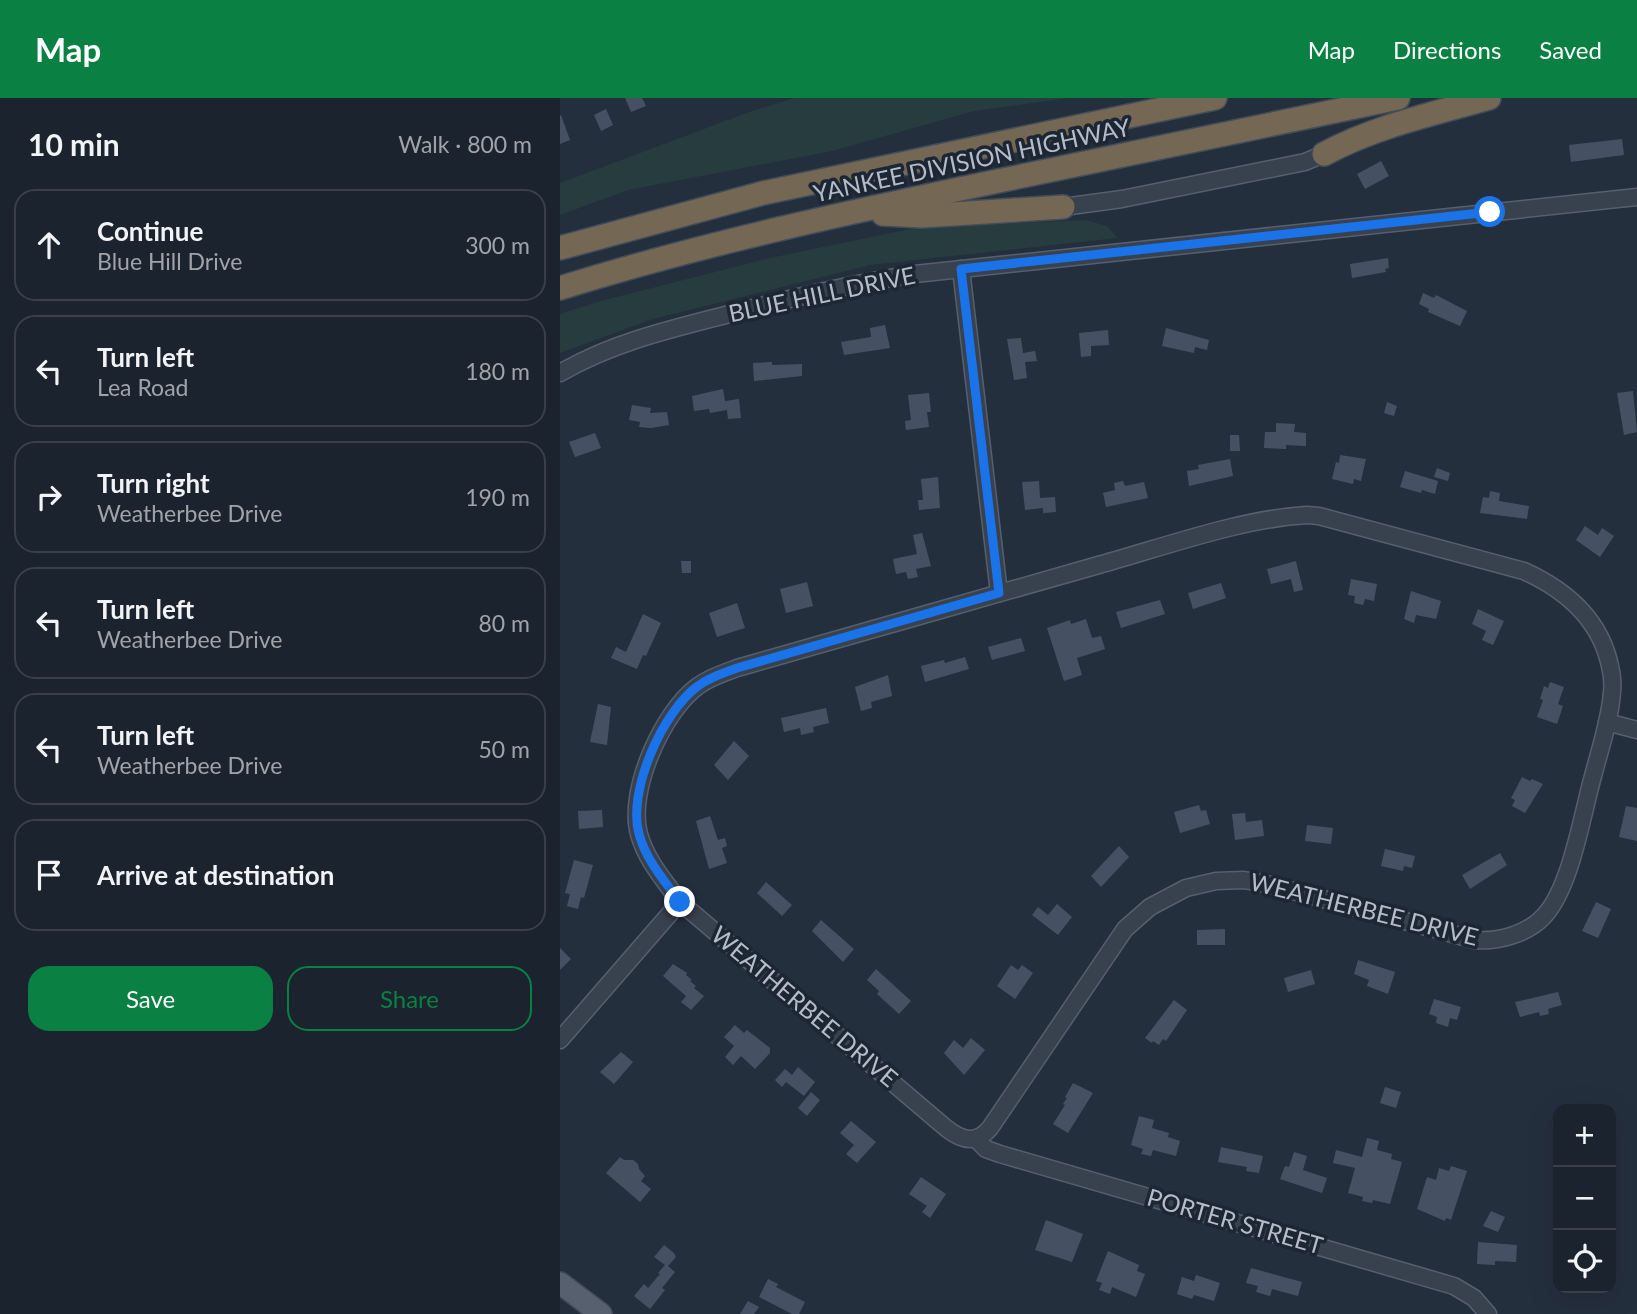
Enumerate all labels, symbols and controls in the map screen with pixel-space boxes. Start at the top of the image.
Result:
text: Map [35,29,101,69]
text: Map [1308,35,1355,64]
text: Directions [1393,35,1501,64]
text: Saved [1539,35,1602,64]
street label: YANKEE DIVISION HIGHWAY [811,112,1133,207]
text: 10 min [28,126,120,162]
text: Walk · 800 m [398,130,532,158]
route start [1474,196,1505,227]
text: Continue [97,215,203,247]
icon: ahead [30,226,68,264]
text: 300 m [465,231,530,259]
text: Blue Hill Drive [97,247,242,275]
street label: BLUE HILL DRIVE [726,260,918,327]
text: Turn left [97,341,194,373]
icon: left [30,352,68,390]
text: 180 m [465,357,530,385]
text: Lea Road [97,373,188,401]
text: Turn right [97,467,210,499]
icon: right [30,478,68,516]
text: 190 m [465,483,530,511]
text: Weatherbee Drive [97,499,282,527]
text: Turn left [97,593,194,625]
icon: left [30,604,68,642]
text: 80 m [479,609,530,637]
text: Weatherbee Drive [97,625,282,653]
text: Turn left [97,719,194,751]
icon: left [30,730,68,768]
text: 50 m [479,735,530,763]
text: Weatherbee Drive [97,751,282,779]
icon: arrive [30,856,68,894]
text: Arrive at destination [97,859,334,891]
street label: WEATHERBEE DRIVE [1247,866,1481,951]
route end [664,886,695,917]
street label: WEATHERBEE DRIVE [706,919,904,1092]
button: Save [28,966,273,1031]
button: Share [287,966,532,1031]
map controls [1553,1104,1616,1293]
button: + [1553,1104,1616,1167]
button: − [1553,1167,1616,1230]
street label: PORTER STREET [1144,1182,1327,1260]
button: locate [1553,1230,1616,1293]

